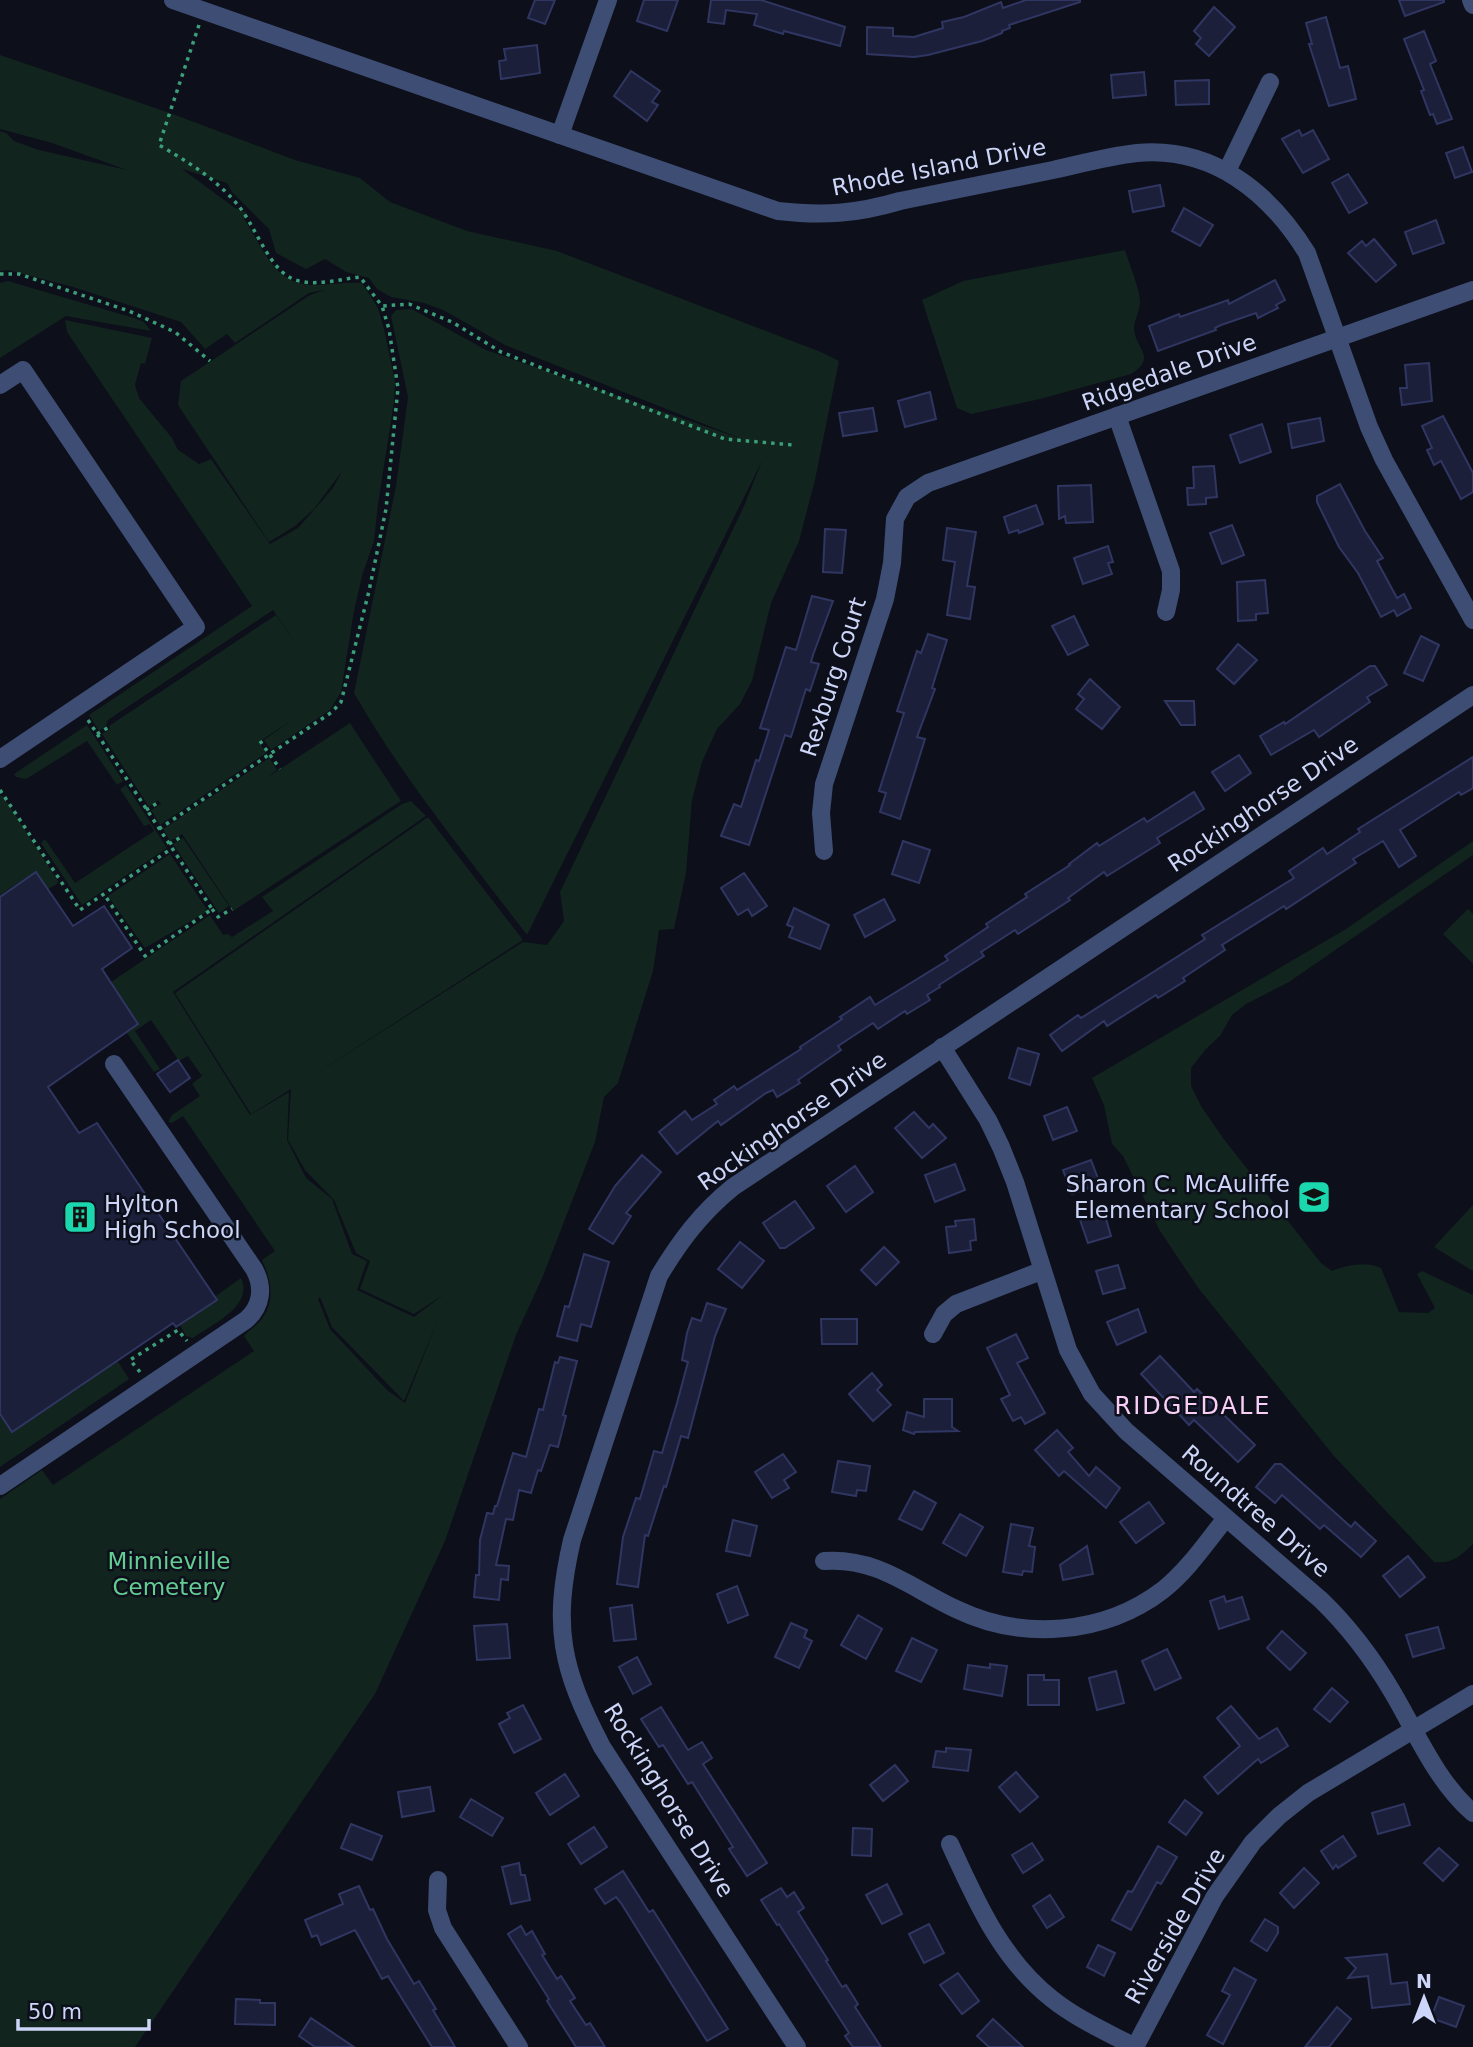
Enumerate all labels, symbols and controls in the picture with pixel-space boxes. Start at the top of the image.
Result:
street label: Rhode Island Drive [830,133,1048,201]
street label: Ridgedale Drive [1078,328,1260,416]
street label: Rexburg Court [795,594,871,760]
street label: Rockinghorse Drive [1163,731,1363,877]
street label: Rockinghorse Drive [693,1046,891,1196]
place label: Sharon C. McAuliffe Elementary School [1066,1171,1290,1223]
school or university icon: Sharon C. McAuliffe Elementary School [1295,1178,1333,1216]
place label: Hylton High School [104,1191,241,1243]
building icon: Hylton High School [61,1198,99,1236]
district label: RIDGEDALE [1114,1392,1272,1420]
street label: Roundtree Drive [1177,1440,1335,1582]
park label: Minnieville Cemetery [108,1548,230,1600]
street label: Rockinghorse Drive [599,1698,739,1902]
street label: Riverside Drive [1120,1844,1230,2008]
north arrow [1389,1963,1459,2033]
text: N [1416,1970,1432,1992]
scale bar [18,1988,149,2032]
text: 50 m [28,2000,82,2024]

